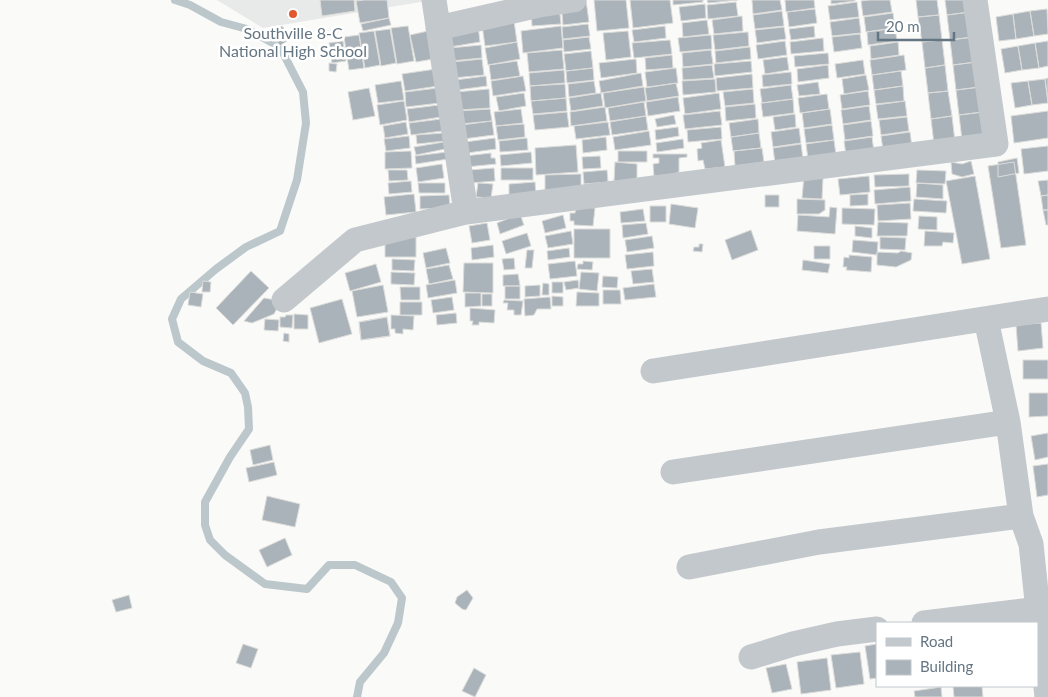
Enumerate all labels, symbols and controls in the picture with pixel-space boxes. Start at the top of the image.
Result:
marker: Southville 8-C National High School [287,8,299,20]
scale bar [878,10,954,42]
text: 20 m [886,17,920,35]
place label: Southville 8-C National High School [219,23,367,60]
legend [876,622,1038,687]
text: Road [920,632,953,650]
text: Building [920,657,973,675]

